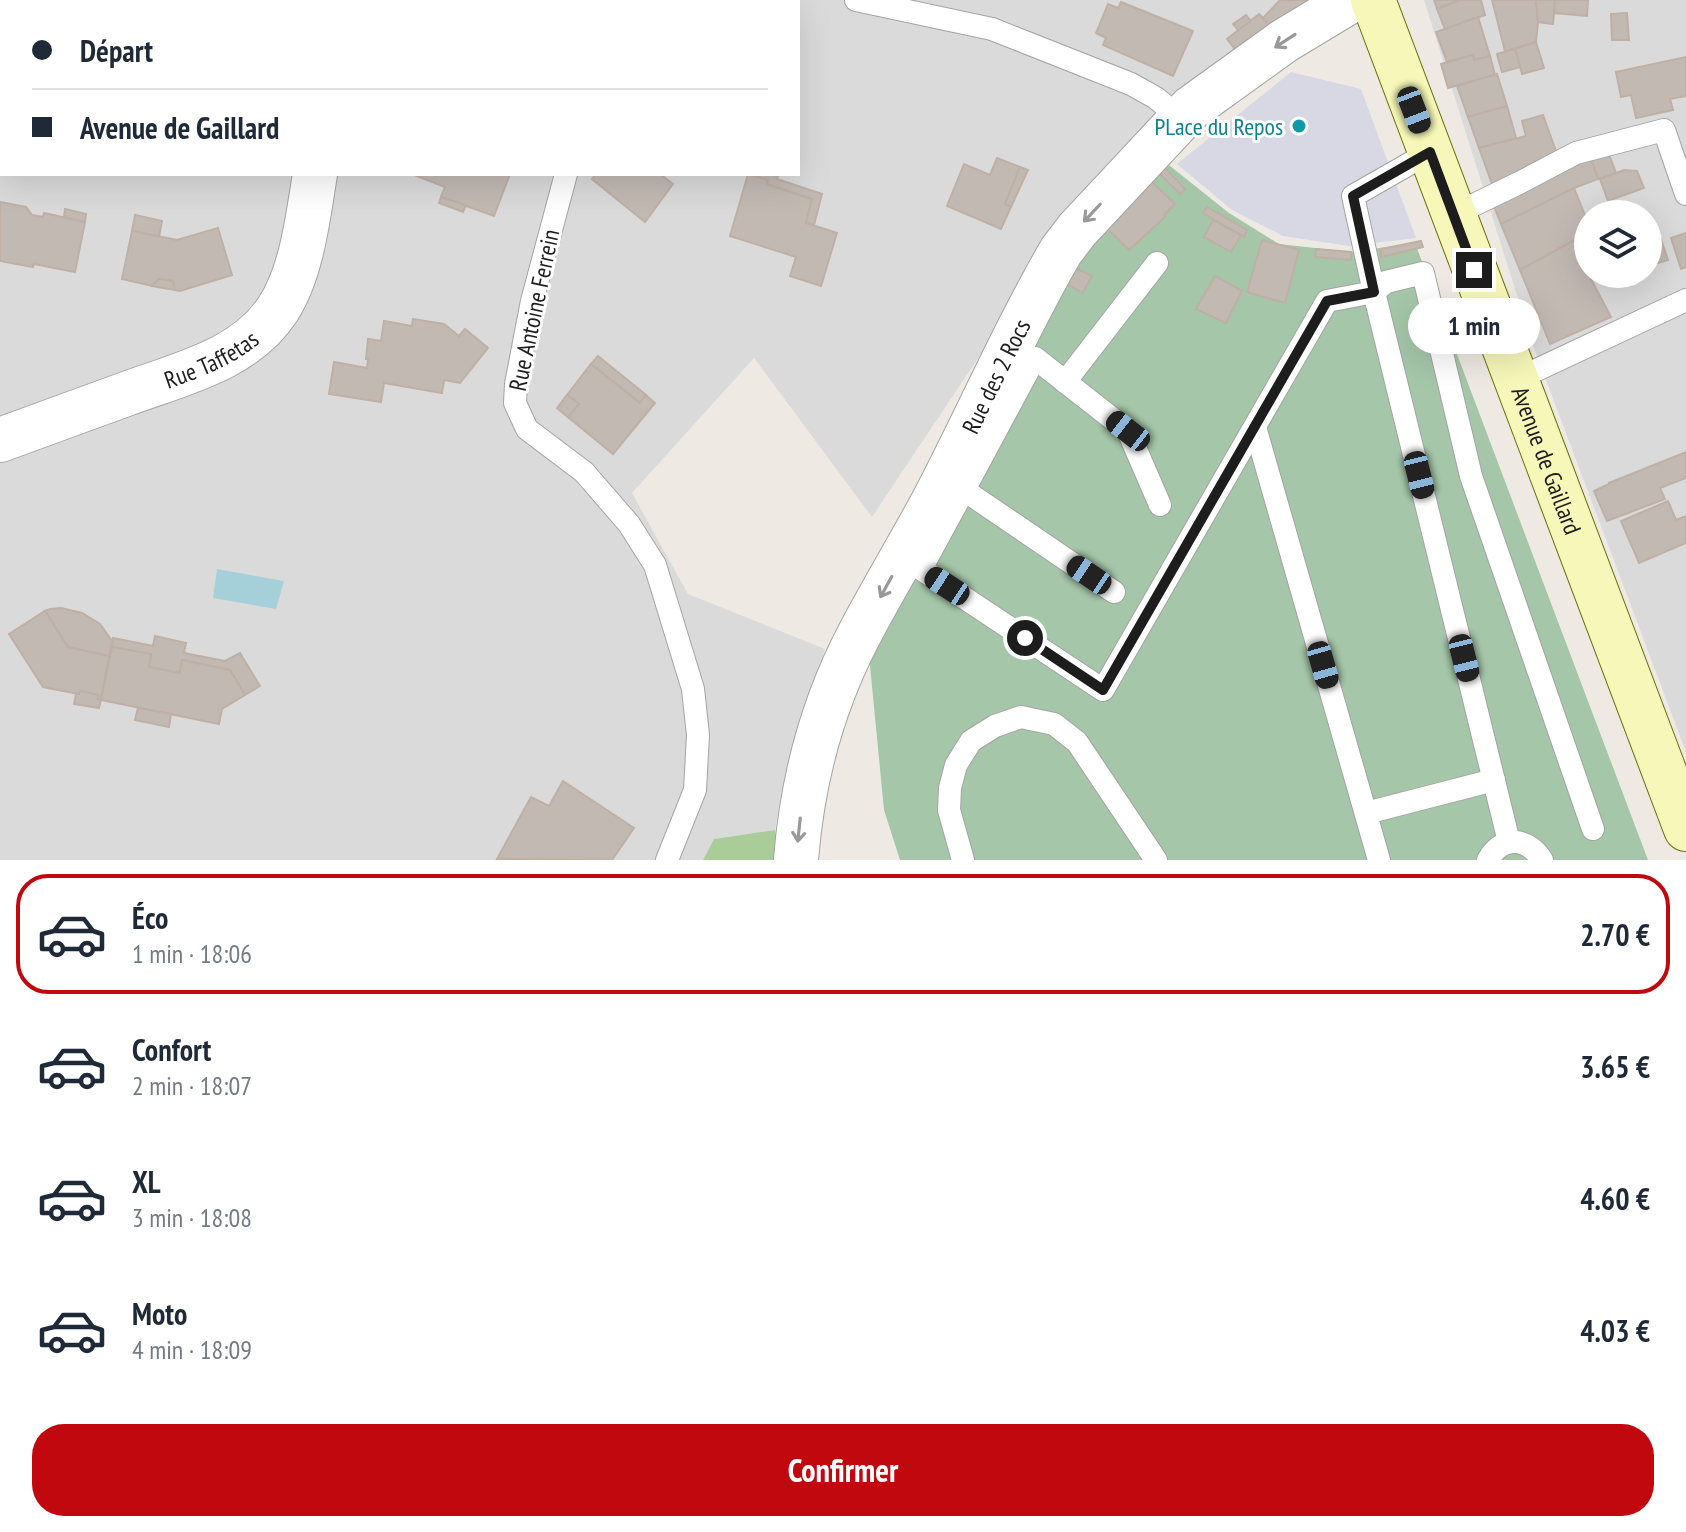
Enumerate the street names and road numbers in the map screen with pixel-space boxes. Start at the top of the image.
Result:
street label: Rue Antoine Ferrein [502,226,566,394]
street label: Rue des 2 Rocs [954,314,1037,439]
street label: Rue Taffetas [160,323,265,395]
street label: Avenue de Gaillard [1505,382,1589,539]

